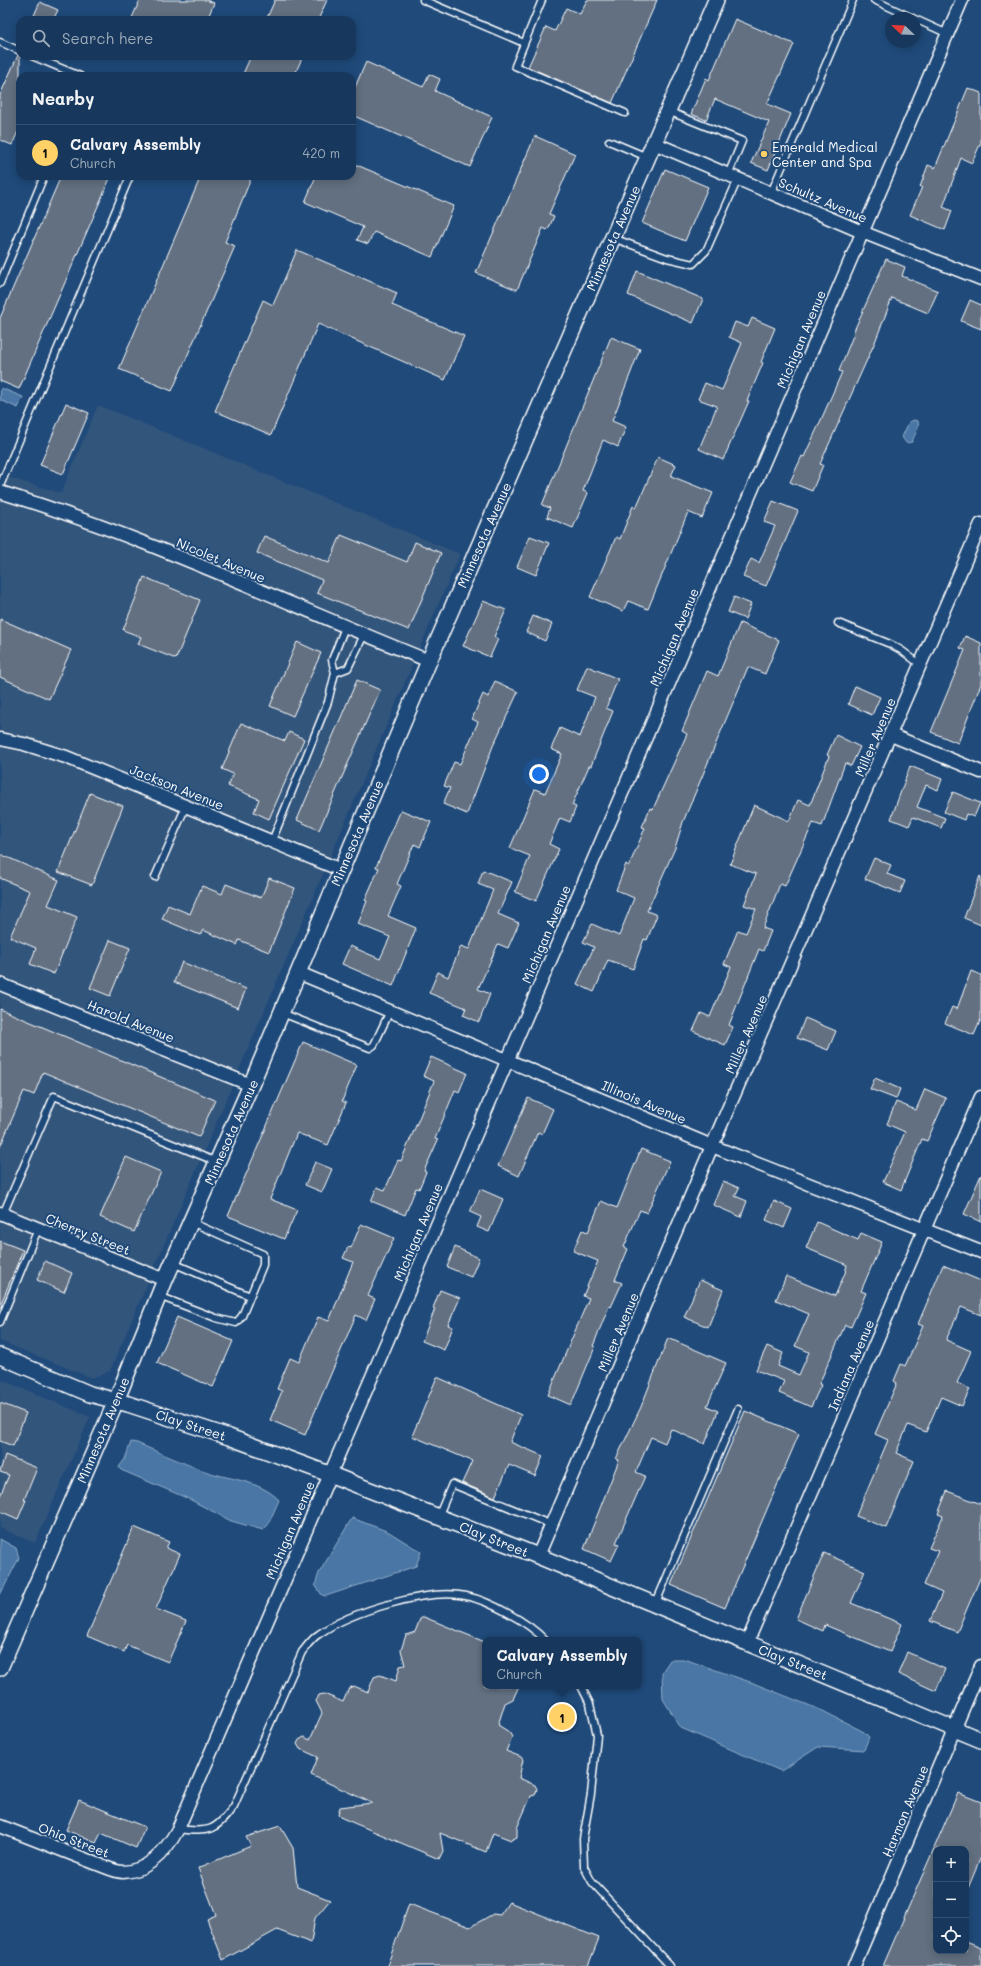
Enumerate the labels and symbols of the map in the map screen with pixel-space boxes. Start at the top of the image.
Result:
north arrow [885,12,921,48]
place label: Emerald Medical Center and Spa [772,138,878,170]
marker: Emerald Medical Center and Spa [759,149,769,159]
street label: Schultz Avenue [776,173,870,226]
street label: Minnesota Avenue [582,182,643,293]
street label: Michigan Avenue [772,287,829,391]
street label: Minnesota Avenue [453,479,514,590]
street label: Nicolet Avenue [174,533,268,586]
street label: Michigan Avenue [645,585,702,689]
street label: Miller Avenue [850,695,899,779]
street label: Jackson Avenue [128,760,227,813]
your location [529,764,549,784]
street label: Minnesota Avenue [326,777,387,888]
street label: Michigan Avenue [517,882,574,986]
street label: Miller Avenue [721,992,771,1076]
street label: Harold Avenue [85,995,177,1046]
street label: Minnesota Avenue [200,1076,261,1187]
street label: Illinois Avenue [599,1076,689,1127]
street label: Michigan Avenue [389,1180,446,1284]
street label: Cherry Street [43,1209,133,1258]
street label: Miller Avenue [593,1290,642,1374]
street label: Indiana Avenue [824,1317,877,1413]
street label: Minnesota Avenue [72,1374,133,1485]
street label: Clay Street [154,1405,229,1444]
street label: Michigan Avenue [261,1478,318,1582]
street label: Clay Street [457,1517,531,1560]
street label: Clay Street [756,1640,830,1683]
pin: 1 [549,1702,575,1732]
street label: Harmon Avenue [878,1762,932,1859]
street label: Ohio Street [36,1818,112,1861]

